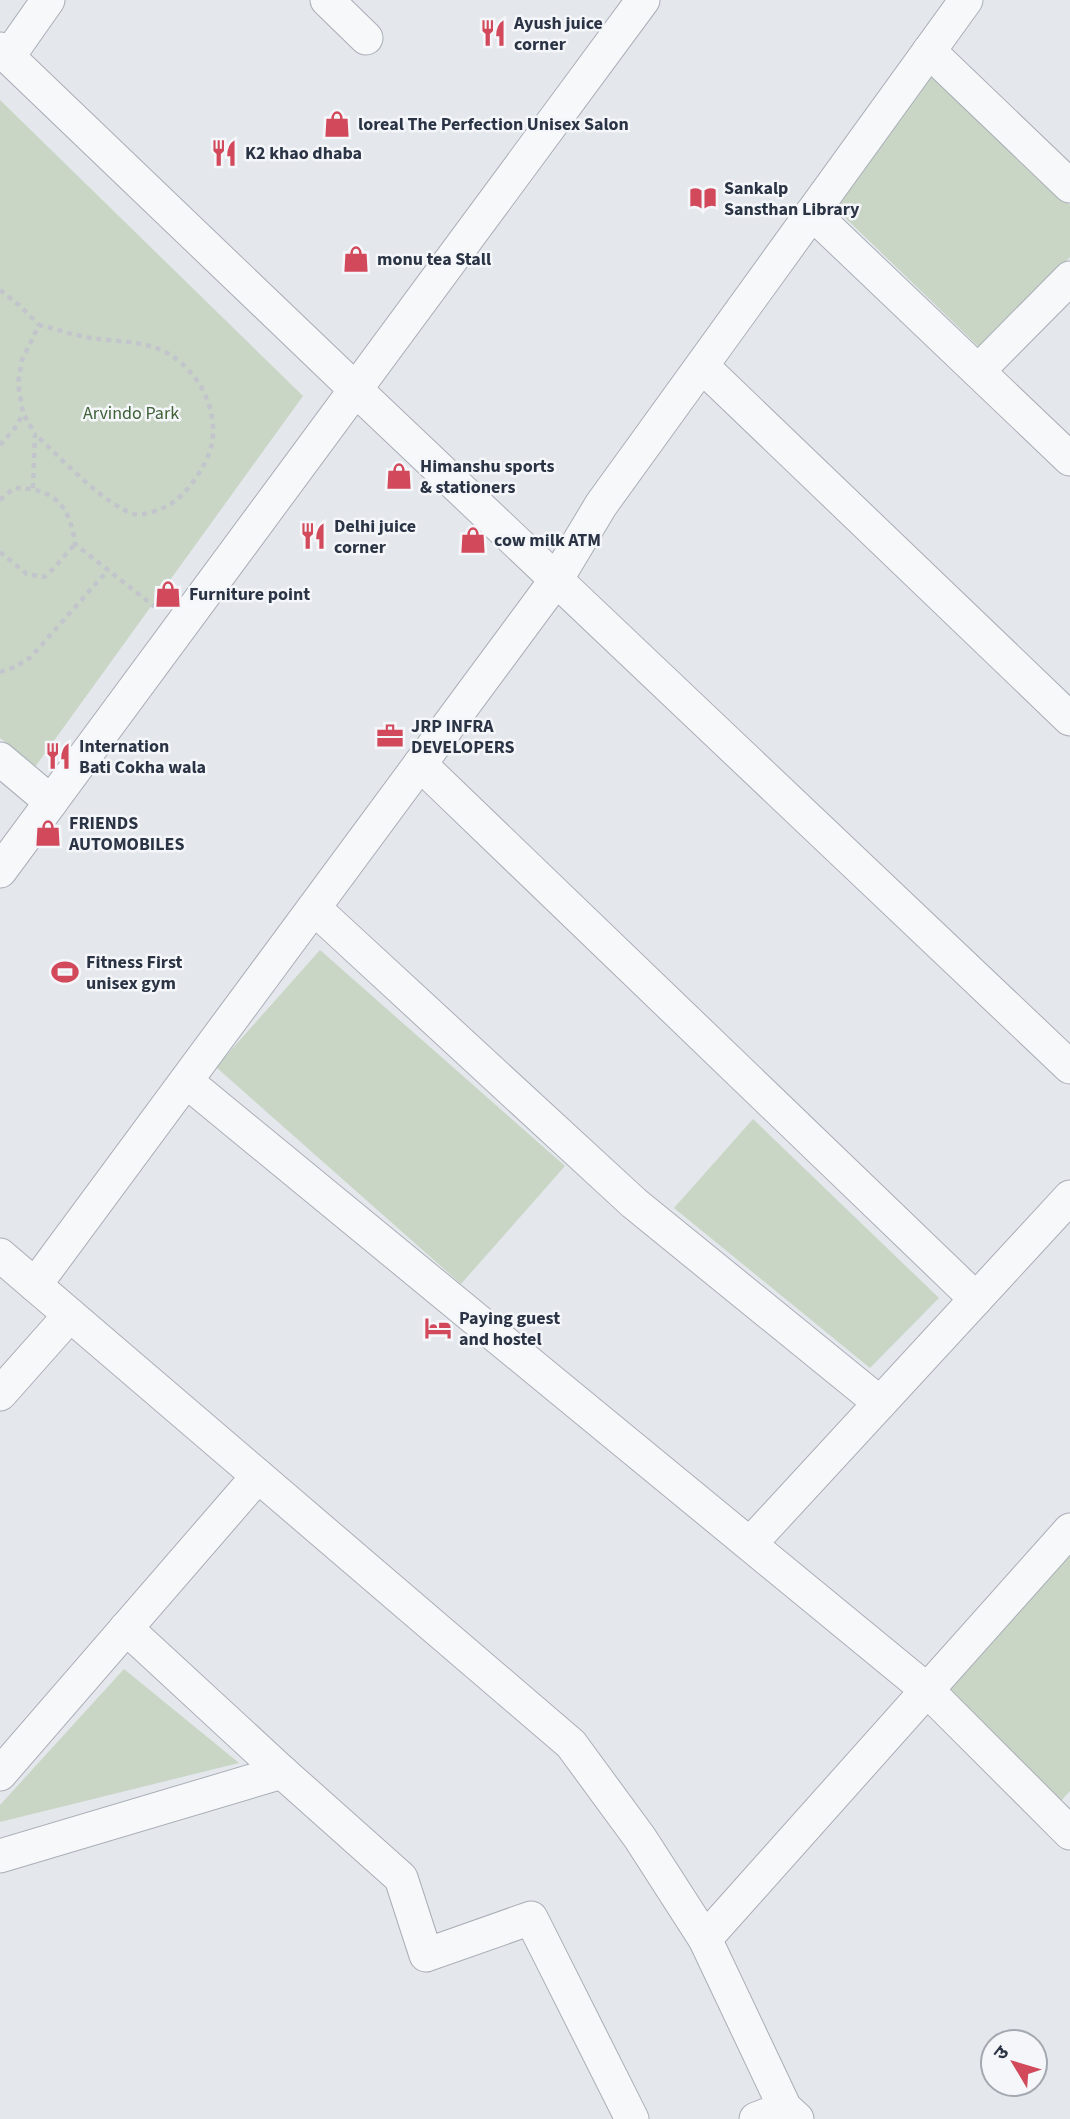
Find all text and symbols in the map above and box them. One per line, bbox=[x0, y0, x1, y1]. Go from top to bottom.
place label: Ayush juice corner bbox=[513, 11, 603, 57]
restaurant icon: Ayush juice corner bbox=[478, 18, 508, 48]
shop icon: loreal The Perfection Unisex Salon bbox=[322, 109, 352, 139]
place label: loreal The Perfection Unisex Salon bbox=[358, 112, 629, 137]
restaurant icon: K2 khao dhaba bbox=[209, 138, 239, 168]
place label: K2 khao dhaba bbox=[245, 141, 362, 166]
place label: Sankalp Sansthan Library bbox=[724, 176, 860, 222]
library icon: Sankalp Sansthan Library bbox=[688, 183, 718, 213]
shop icon: monu tea Stall bbox=[341, 244, 371, 274]
place label: monu tea Stall bbox=[377, 247, 491, 272]
park label: Arvindo Park bbox=[83, 401, 179, 426]
place label: Himanshu sports & stationers bbox=[420, 454, 555, 500]
shop icon: Himanshu sports & stationers bbox=[384, 461, 414, 491]
place label: Delhi juice corner bbox=[334, 514, 416, 560]
restaurant icon: Delhi juice corner bbox=[298, 521, 328, 551]
shop icon: cow milk ATM bbox=[458, 525, 488, 555]
place label: cow milk ATM bbox=[494, 528, 601, 553]
shop icon: Furniture point bbox=[153, 579, 183, 609]
place label: Furniture point bbox=[189, 582, 310, 607]
place label: JRP INFRA DEVELOPERS bbox=[411, 714, 515, 760]
office icon: JRP INFRA DEVELOPERS bbox=[375, 721, 405, 751]
place label: Internation Bati Cokha wala bbox=[79, 734, 206, 780]
restaurant icon: Internation Bati Cokha wala bbox=[43, 741, 73, 771]
place label: FRIENDS AUTOMOBILES bbox=[68, 811, 184, 857]
shop icon: FRIENDS AUTOMOBILES bbox=[33, 818, 63, 848]
place label: Fitness First unisex gym bbox=[86, 950, 182, 996]
sports icon: Fitness First unisex gym bbox=[50, 957, 80, 987]
place label: Paying guest and hostel bbox=[459, 1306, 560, 1352]
hotel icon: Paying guest and hostel bbox=[423, 1313, 453, 1343]
north arrow bbox=[979, 2028, 1049, 2098]
text: उ bbox=[988, 2040, 1016, 2066]

